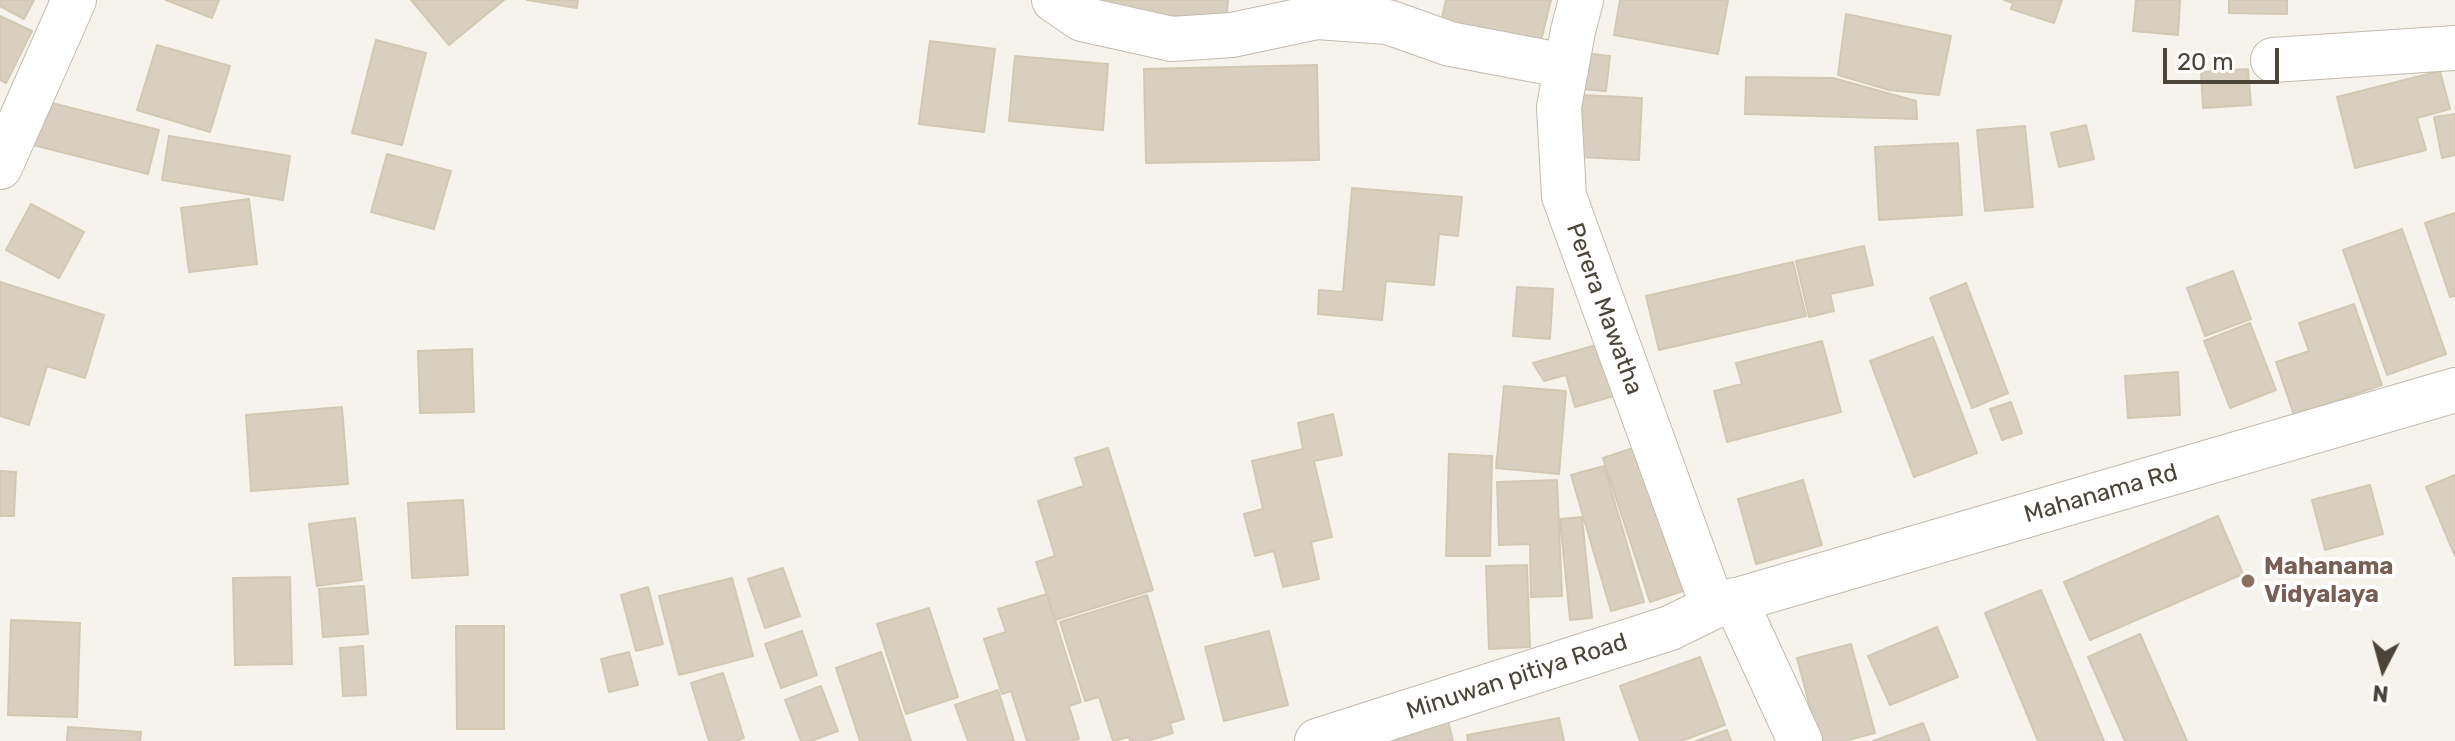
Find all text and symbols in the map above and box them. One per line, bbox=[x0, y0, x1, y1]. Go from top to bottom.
scale bar bbox=[2167, 32, 2283, 82]
text: 20 m bbox=[2177, 48, 2234, 76]
street label: Perera Mawatha bbox=[1560, 219, 1648, 399]
street label: Mahanama Rd bbox=[2021, 458, 2181, 530]
place label: Mahanama Vidyalaya bbox=[2264, 553, 2394, 609]
marker: Mahanama Vidyalaya bbox=[2239, 572, 2257, 590]
street label: Minuwan pitiya Road bbox=[1403, 628, 1631, 726]
north arrow bbox=[2343, 629, 2423, 709]
text: N bbox=[2371, 679, 2390, 708]

